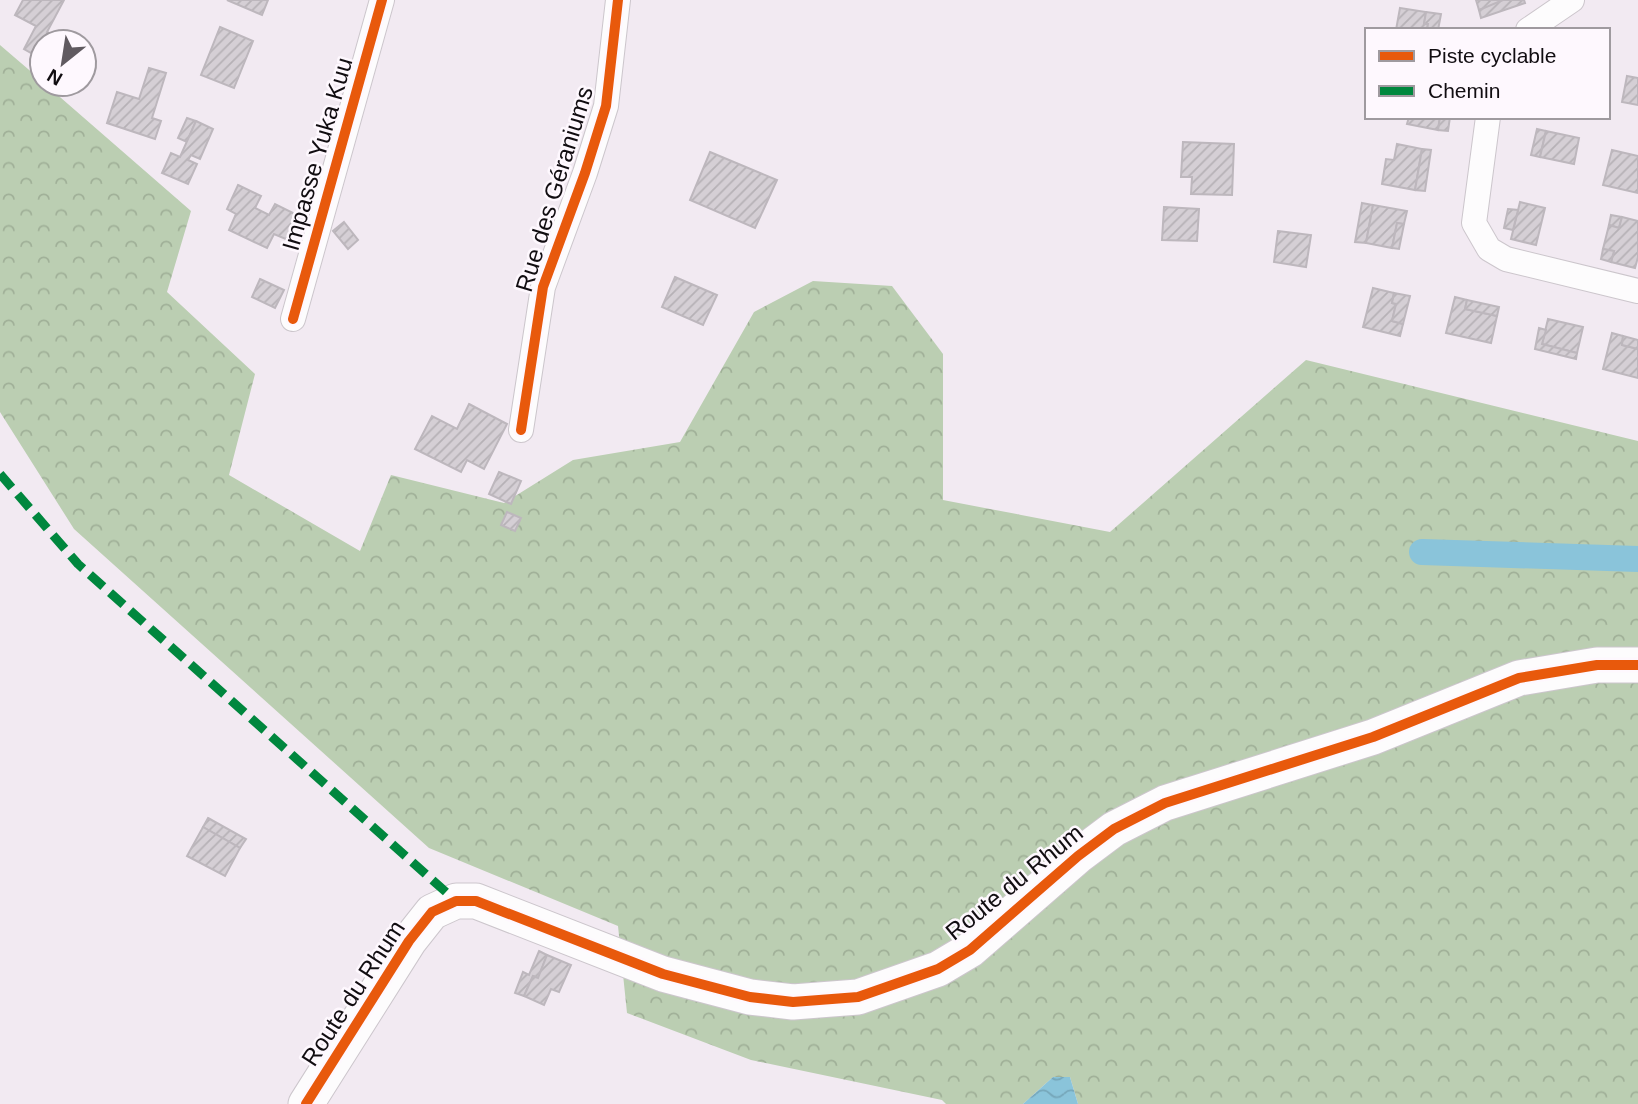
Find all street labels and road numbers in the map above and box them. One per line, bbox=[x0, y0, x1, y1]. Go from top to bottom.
street label: Impasse Yuka Kuu bbox=[277, 54, 357, 254]
street label: Rue des Géraniums bbox=[510, 83, 598, 295]
street label: Route du Rhum bbox=[940, 819, 1088, 945]
street label: Route du Rhum bbox=[296, 915, 410, 1071]

